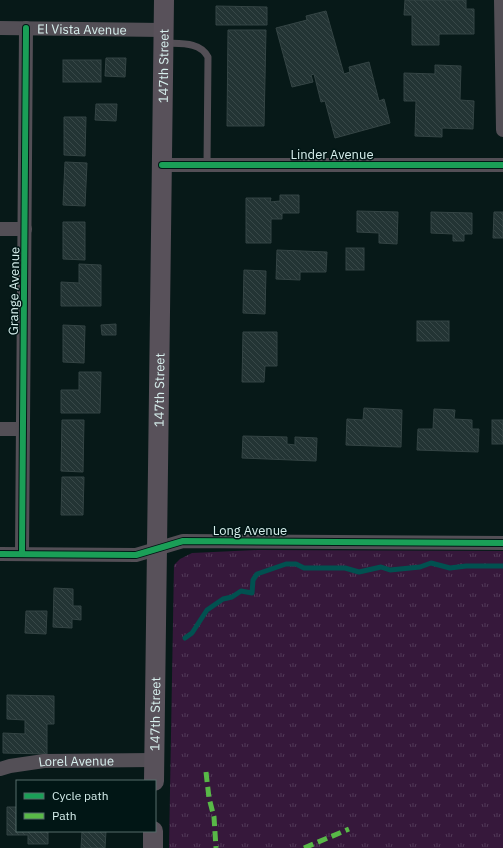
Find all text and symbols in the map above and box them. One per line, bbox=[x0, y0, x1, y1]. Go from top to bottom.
street label: El Vista Avenue bbox=[37, 20, 127, 38]
street label: 147th Street bbox=[154, 29, 172, 103]
street label: Linder Avenue bbox=[290, 146, 374, 163]
street label: Grange Avenue bbox=[5, 247, 23, 335]
street label: 147th Street bbox=[150, 353, 168, 427]
street label: Long Avenue bbox=[213, 522, 287, 539]
street label: 147th Street bbox=[146, 677, 164, 751]
street label: Lorel Avenue bbox=[37, 752, 114, 770]
legend bbox=[16, 780, 156, 832]
text: Cycle path bbox=[52, 788, 109, 803]
text: Path bbox=[52, 808, 77, 823]

